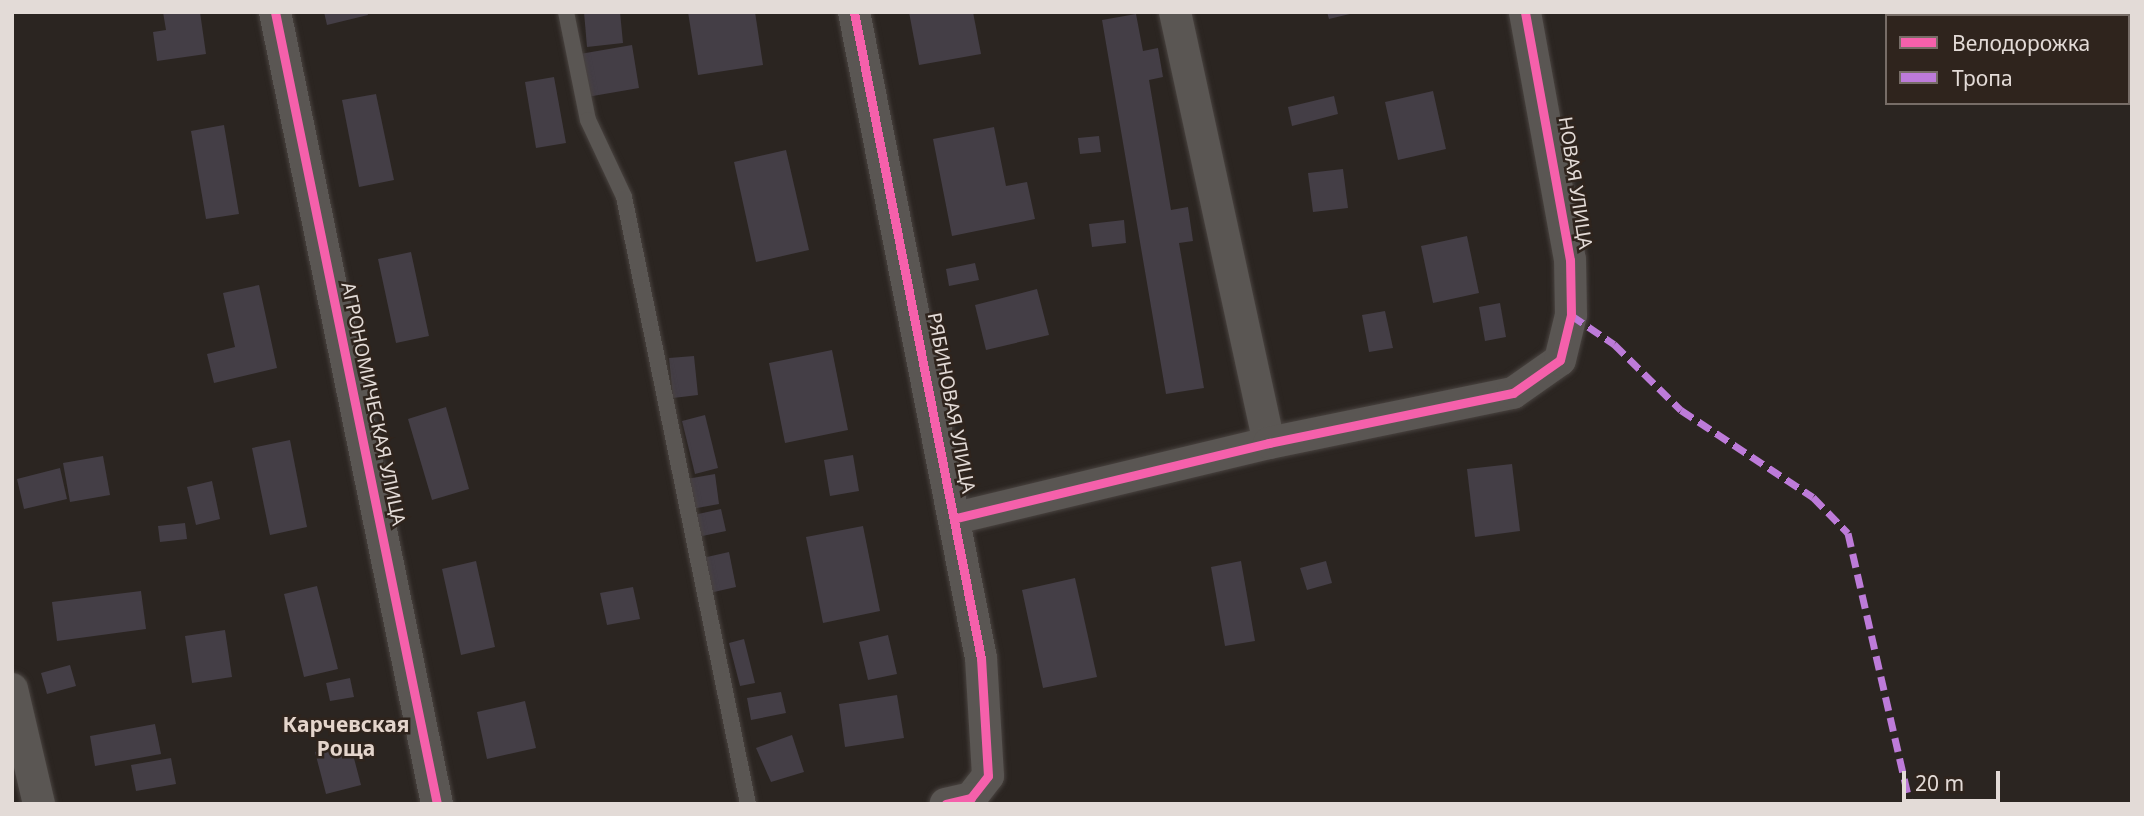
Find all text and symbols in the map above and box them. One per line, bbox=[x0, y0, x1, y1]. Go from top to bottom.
legend bbox=[1885, 14, 2130, 105]
text: Велодорожка bbox=[1952, 29, 2090, 57]
text: Тропа bbox=[1952, 64, 2013, 92]
street label: НОВАЯ УЛИЦА bbox=[1553, 115, 1597, 251]
street label: АГРОНОМИЧЕСКАЯ УЛИЦА bbox=[336, 280, 410, 528]
street label: РЯБИНОВАЯ УЛИЦА bbox=[922, 311, 980, 495]
district label: Карчевская Роща bbox=[283, 711, 409, 761]
scale bar bbox=[1906, 756, 2004, 800]
text: 20 m bbox=[1915, 769, 1964, 797]

